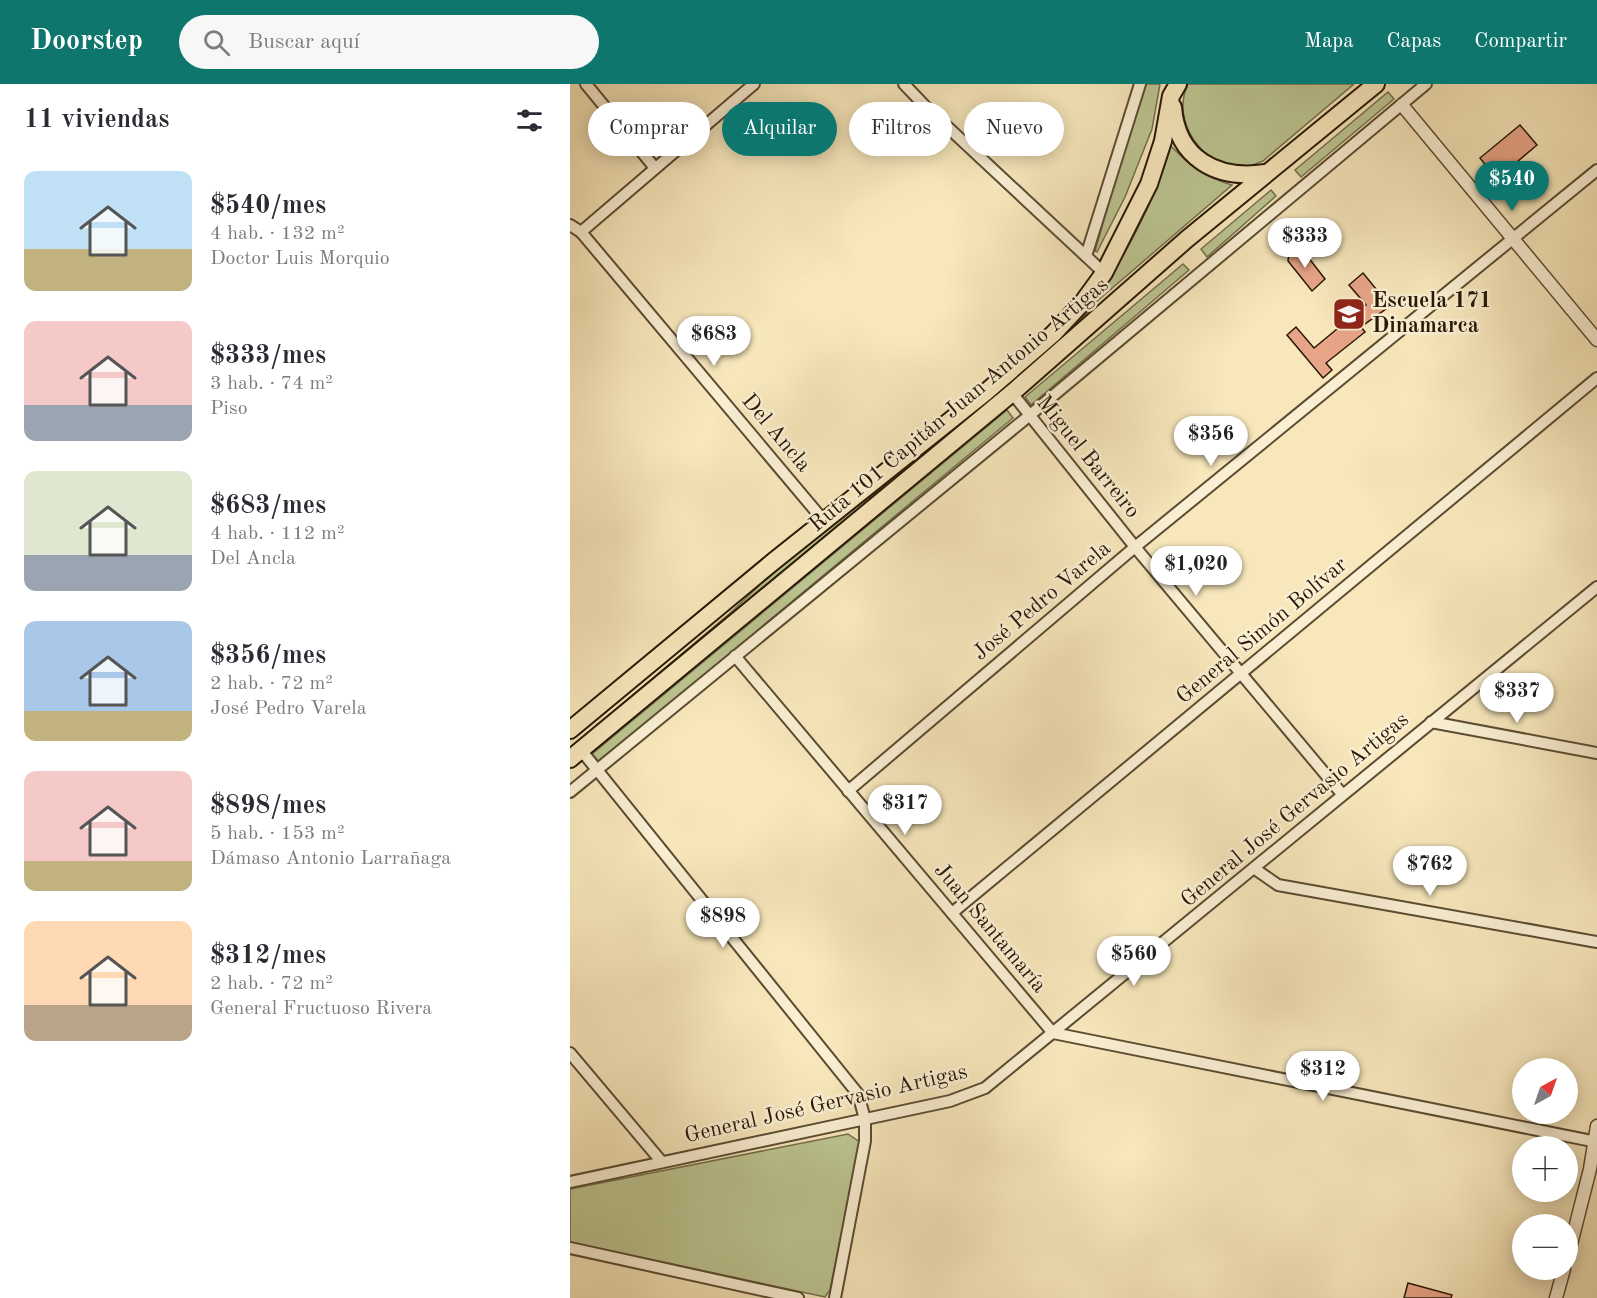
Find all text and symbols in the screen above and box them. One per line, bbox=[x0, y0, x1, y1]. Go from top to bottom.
search box bbox=[179, 15, 599, 69]
icon: search bbox=[200, 26, 233, 59]
text: Doorstep bbox=[30, 28, 143, 56]
text: Buscar aquí bbox=[248, 31, 360, 53]
text: Mapa bbox=[1304, 31, 1354, 52]
text: Capas bbox=[1387, 31, 1441, 52]
text: Compartir bbox=[1474, 31, 1567, 52]
chip: Comprar bbox=[588, 102, 710, 156]
chip: Alquilar bbox=[722, 102, 837, 156]
chip: Filtros bbox=[849, 102, 952, 156]
chip: Nuevo bbox=[964, 102, 1064, 156]
icon: filters bbox=[513, 104, 546, 137]
text: 11 viviendas bbox=[24, 107, 170, 133]
pin: $540 bbox=[1476, 161, 1548, 212]
text: $540 bbox=[1489, 170, 1535, 190]
text: $540/mes bbox=[210, 193, 326, 219]
icon: home bbox=[72, 195, 144, 267]
pin: $333 bbox=[1269, 218, 1341, 269]
text: 4 hab. · 132 m² bbox=[210, 224, 344, 244]
text: $333 bbox=[1282, 227, 1328, 247]
text: Doctor Luis Morquio bbox=[210, 249, 390, 269]
street label: Ruta 101 Capitán Juan Antonio Artigas bbox=[805, 274, 1113, 536]
place label: Escuela 171 Dinamarca bbox=[1372, 290, 1492, 337]
school or university icon: Escuela 171 Dinamarca bbox=[1331, 296, 1367, 332]
pin: $683 bbox=[678, 316, 750, 367]
text: $683 bbox=[691, 325, 737, 345]
text: $333/mes bbox=[210, 343, 326, 369]
icon: home bbox=[72, 345, 144, 417]
text: 3 hab. · 74 m² bbox=[210, 374, 333, 394]
street label: Del Ancla bbox=[737, 390, 815, 476]
street label: Miguel Barreiro bbox=[1032, 392, 1144, 522]
text: Piso bbox=[210, 399, 248, 419]
pin: $356 bbox=[1175, 416, 1247, 467]
text: $356 bbox=[1188, 425, 1234, 445]
text: $683/mes bbox=[210, 493, 326, 519]
icon: home bbox=[72, 495, 144, 567]
text: 4 hab. · 112 m² bbox=[210, 524, 344, 544]
street label: José Pedro Varela bbox=[969, 537, 1115, 665]
pin: $1,020 bbox=[1147, 546, 1245, 597]
text: Del Ancla bbox=[210, 549, 296, 569]
street label: General Simón Bolívar bbox=[1173, 554, 1351, 708]
text: $1,020 bbox=[1164, 555, 1228, 575]
text: $356/mes bbox=[210, 643, 326, 669]
icon: home bbox=[72, 645, 144, 717]
pin: $337 bbox=[1481, 673, 1553, 724]
text: 2 hab. · 72 m² bbox=[210, 674, 333, 694]
text: $337 bbox=[1494, 682, 1540, 702]
text: José Pedro Varela bbox=[210, 699, 367, 719]
street label: General José Gervasio Artigas bbox=[1177, 708, 1413, 912]
pin: $317 bbox=[869, 785, 941, 836]
text: $898/mes bbox=[210, 793, 326, 819]
text: $317 bbox=[882, 794, 928, 814]
icon: home bbox=[72, 795, 144, 867]
text: 5 hab. · 153 m² bbox=[210, 824, 344, 844]
pin: $762 bbox=[1394, 846, 1466, 897]
text: Dámaso Antonio Larrañaga bbox=[210, 849, 451, 869]
text: $762 bbox=[1407, 855, 1453, 875]
street label: Juan Santamaría bbox=[930, 859, 1050, 997]
pin: $898 bbox=[687, 898, 759, 949]
text: $898 bbox=[700, 907, 746, 927]
pin: $560 bbox=[1098, 936, 1170, 987]
text: $312/mes bbox=[210, 943, 326, 969]
icon: home bbox=[72, 945, 144, 1017]
text: $560 bbox=[1111, 945, 1157, 965]
text: 2 hab. · 72 m² bbox=[210, 974, 333, 994]
text: General Fructuoso Rivera bbox=[210, 999, 432, 1019]
pin: $312 bbox=[1287, 1051, 1359, 1102]
north arrow bbox=[1512, 1058, 1578, 1124]
map controls bbox=[1512, 1058, 1578, 1280]
text: $312 bbox=[1300, 1060, 1346, 1080]
street label: General José Gervasio Artigas bbox=[682, 1061, 970, 1147]
button: + bbox=[1512, 1136, 1578, 1202]
button: − bbox=[1512, 1214, 1578, 1280]

